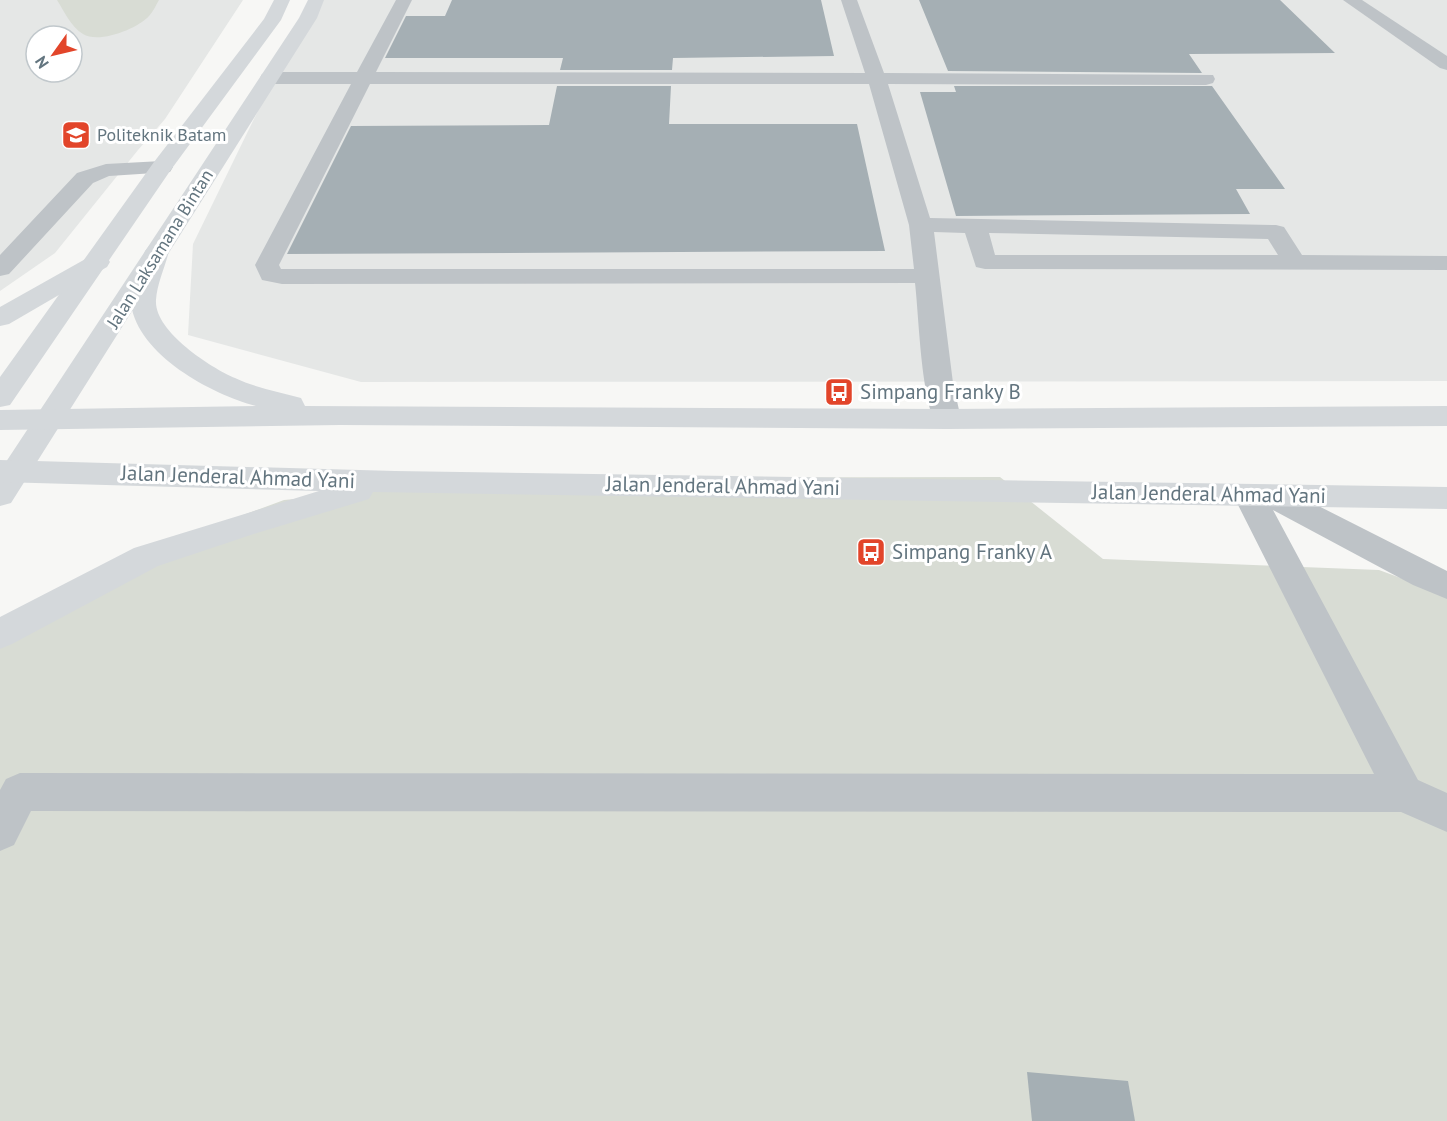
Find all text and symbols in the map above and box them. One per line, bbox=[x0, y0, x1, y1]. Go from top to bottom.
north arrow bbox=[24, 24, 84, 84]
text: N bbox=[30, 52, 53, 72]
school or university icon: Politeknik Batam bbox=[60, 119, 92, 151]
place label: Politeknik Batam bbox=[97, 123, 226, 146]
street label: Jalan Laksamana Bintan bbox=[101, 165, 218, 333]
bus stop icon: Simpang Franky B bbox=[823, 376, 855, 408]
place label: Simpang Franky B bbox=[860, 378, 1021, 405]
street label: Jalan Jenderal Ahmad Yani bbox=[119, 459, 356, 494]
street label: Jalan Jenderal Ahmad Yani bbox=[605, 470, 840, 501]
street label: Jalan Jenderal Ahmad Yani bbox=[1091, 478, 1326, 509]
bus stop icon: Simpang Franky A bbox=[855, 536, 887, 568]
place label: Simpang Franky A bbox=[892, 538, 1053, 565]

